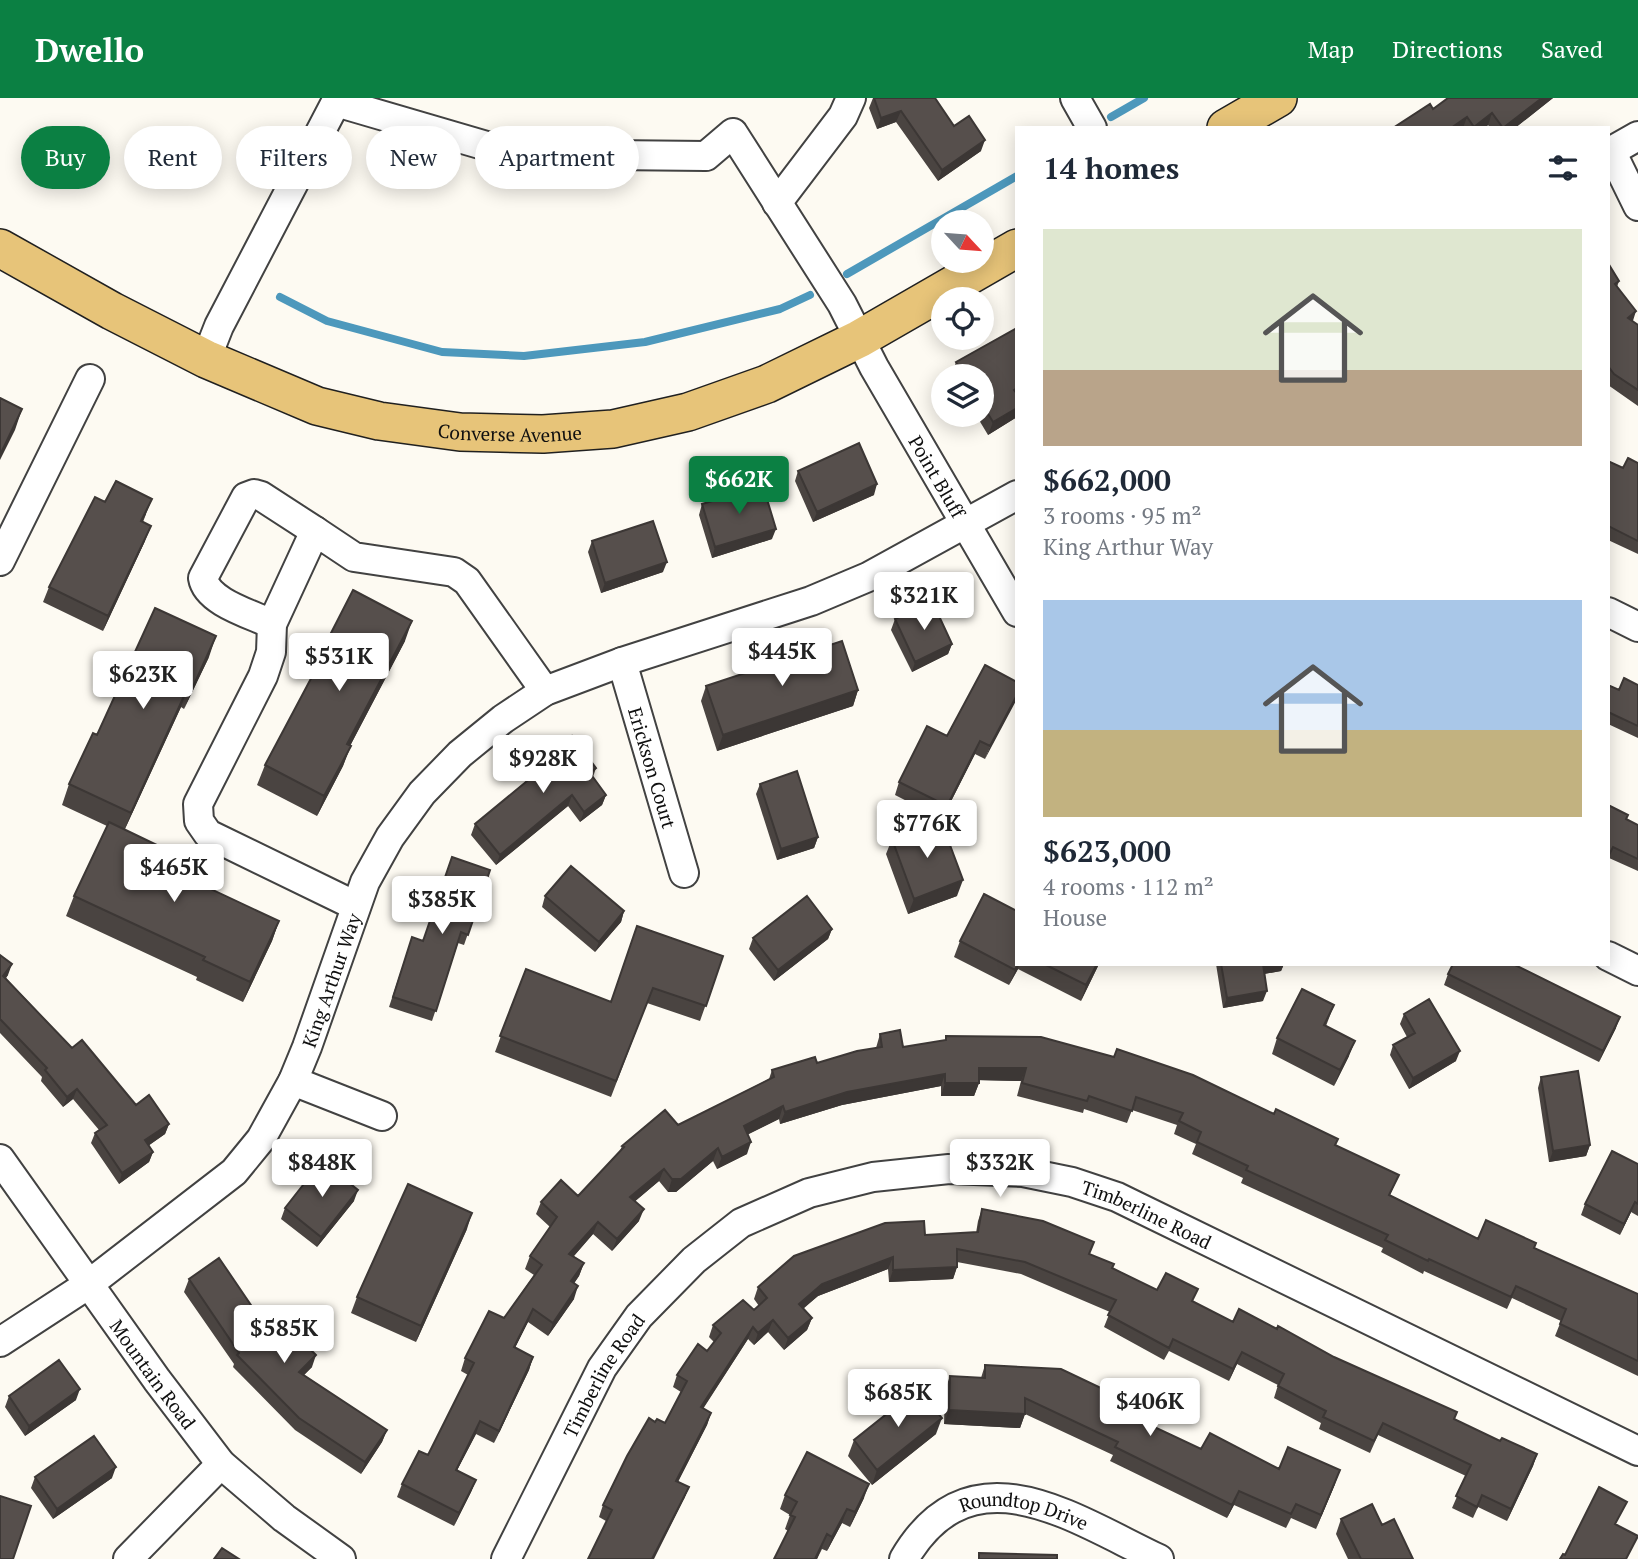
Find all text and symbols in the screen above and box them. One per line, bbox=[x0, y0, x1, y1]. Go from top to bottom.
text: Dwello bbox=[35, 28, 144, 71]
text: Map bbox=[1308, 33, 1354, 65]
text: Directions bbox=[1392, 33, 1503, 65]
text: Saved bbox=[1541, 33, 1603, 65]
chip: Buy bbox=[21, 126, 110, 189]
chip: Rent bbox=[124, 126, 222, 189]
chip: Filters bbox=[236, 126, 352, 189]
chip: New bbox=[366, 126, 461, 189]
chip: Apartment bbox=[475, 126, 639, 189]
text: 14 homes bbox=[1043, 148, 1179, 188]
icon: filters bbox=[1544, 149, 1582, 187]
north arrow bbox=[931, 210, 994, 273]
map controls bbox=[931, 210, 994, 427]
icon: home bbox=[1250, 275, 1376, 401]
button: locate bbox=[931, 287, 994, 350]
button: layers bbox=[931, 364, 994, 427]
street label: Converse Avenue bbox=[436, 417, 583, 447]
street label: Point Bluff bbox=[904, 430, 972, 523]
pin: $662K bbox=[690, 456, 788, 516]
text: $662,000 bbox=[1043, 460, 1171, 500]
text: $662K bbox=[705, 463, 773, 494]
text: 3 rooms · 95 m² bbox=[1043, 500, 1202, 531]
text: King Arthur Way bbox=[1043, 531, 1213, 562]
pin: $321K bbox=[875, 573, 973, 632]
text: $321K bbox=[890, 579, 958, 610]
pin: $445K bbox=[733, 628, 831, 688]
pin: $531K bbox=[290, 634, 388, 693]
text: $445K bbox=[748, 635, 816, 666]
text: $531K bbox=[305, 640, 373, 671]
icon: home bbox=[1250, 646, 1376, 772]
pin: $623K bbox=[94, 652, 192, 711]
text: $623K bbox=[109, 658, 177, 689]
street label: Erickson Court bbox=[623, 704, 683, 831]
pin: $928K bbox=[494, 736, 592, 795]
text: $928K bbox=[509, 742, 577, 773]
pin: $776K bbox=[878, 800, 976, 860]
text: $776K bbox=[893, 807, 961, 838]
text: $623,000 bbox=[1043, 831, 1171, 871]
pin: $465K bbox=[125, 844, 223, 904]
text: $465K bbox=[140, 851, 208, 882]
text: 4 rooms · 112 m² bbox=[1043, 871, 1214, 902]
pin: $385K bbox=[393, 876, 491, 936]
text: $385K bbox=[408, 883, 476, 914]
text: House bbox=[1043, 902, 1107, 933]
street label: King Arthur Way bbox=[295, 909, 366, 1051]
pin: $848K bbox=[273, 1140, 371, 1199]
pin: $332K bbox=[951, 1140, 1049, 1199]
text: $848K bbox=[288, 1146, 356, 1177]
text: $332K bbox=[966, 1146, 1034, 1177]
street label: Timberline Road bbox=[1079, 1174, 1216, 1254]
pin: $585K bbox=[235, 1306, 333, 1365]
street label: Timberline Road bbox=[557, 1308, 650, 1442]
text: $585K bbox=[250, 1312, 318, 1343]
street label: Mountain Road bbox=[105, 1314, 202, 1434]
pin: $685K bbox=[849, 1370, 947, 1429]
text: $685K bbox=[864, 1376, 932, 1407]
pin: $406K bbox=[1101, 1378, 1199, 1438]
text: $406K bbox=[1116, 1385, 1184, 1416]
street label: Roundtop Drive bbox=[955, 1485, 1093, 1535]

